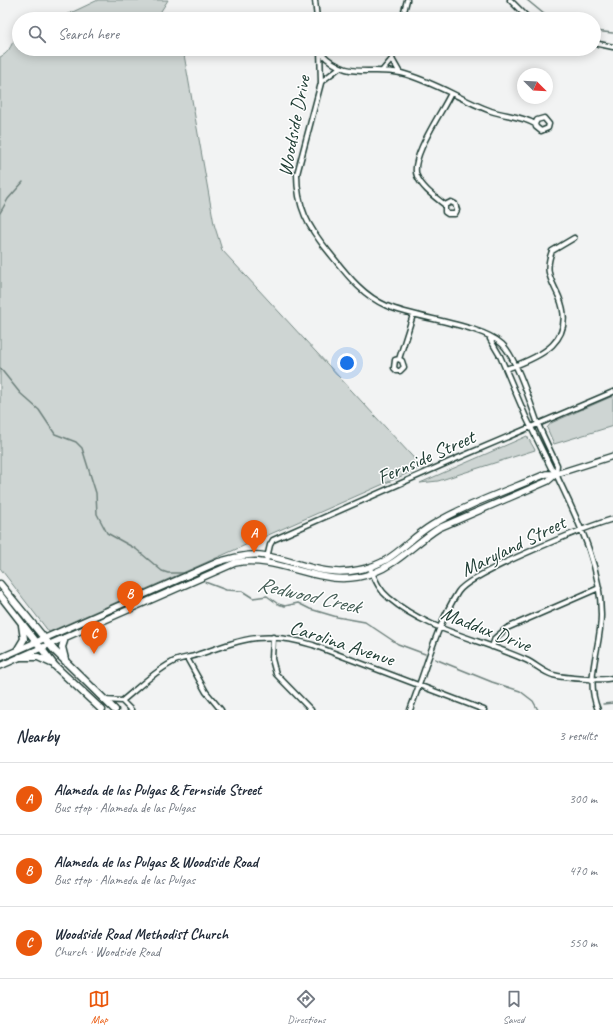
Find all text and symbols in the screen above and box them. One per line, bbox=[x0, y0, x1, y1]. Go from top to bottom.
search box bbox=[12, 12, 601, 56]
icon: search bbox=[26, 23, 48, 45]
text: Search here bbox=[58, 25, 119, 44]
north arrow bbox=[517, 68, 553, 104]
street label: Woodside Drive bbox=[272, 72, 316, 178]
your location bbox=[337, 353, 357, 373]
street label: Fernside Street bbox=[373, 423, 481, 490]
street label: Maryland Street bbox=[457, 509, 572, 582]
pin: A bbox=[241, 520, 267, 553]
water label: Redwood Creek bbox=[255, 571, 366, 620]
pin: B bbox=[117, 581, 143, 614]
street label: Maddux Drive bbox=[438, 601, 536, 658]
street label: Carolina Avenue bbox=[287, 614, 399, 672]
pin: C bbox=[81, 621, 107, 654]
text: Nearby bbox=[16, 726, 59, 747]
text: 3 results bbox=[559, 728, 597, 744]
text: Alameda de las Pulgas & Fernside Street bbox=[54, 781, 261, 800]
text: A bbox=[26, 791, 32, 807]
text: 300 m bbox=[569, 791, 597, 807]
text: Bus stop · Alameda de las Pulgas bbox=[54, 800, 195, 816]
text: Alameda de las Pulgas & Woodside Road bbox=[54, 853, 258, 872]
text: B bbox=[26, 863, 32, 879]
text: 470 m bbox=[569, 863, 597, 879]
text: Bus stop · Alameda de las Pulgas bbox=[54, 872, 195, 888]
text: Woodside Road Methodist Church bbox=[54, 925, 228, 944]
text: C bbox=[26, 935, 32, 951]
text: 550 m bbox=[569, 935, 597, 951]
text: Church · Woodside Road bbox=[54, 944, 160, 960]
tab: Map bbox=[88, 988, 110, 1026]
tab: Directions bbox=[287, 988, 326, 1026]
tab: Saved bbox=[503, 988, 525, 1026]

